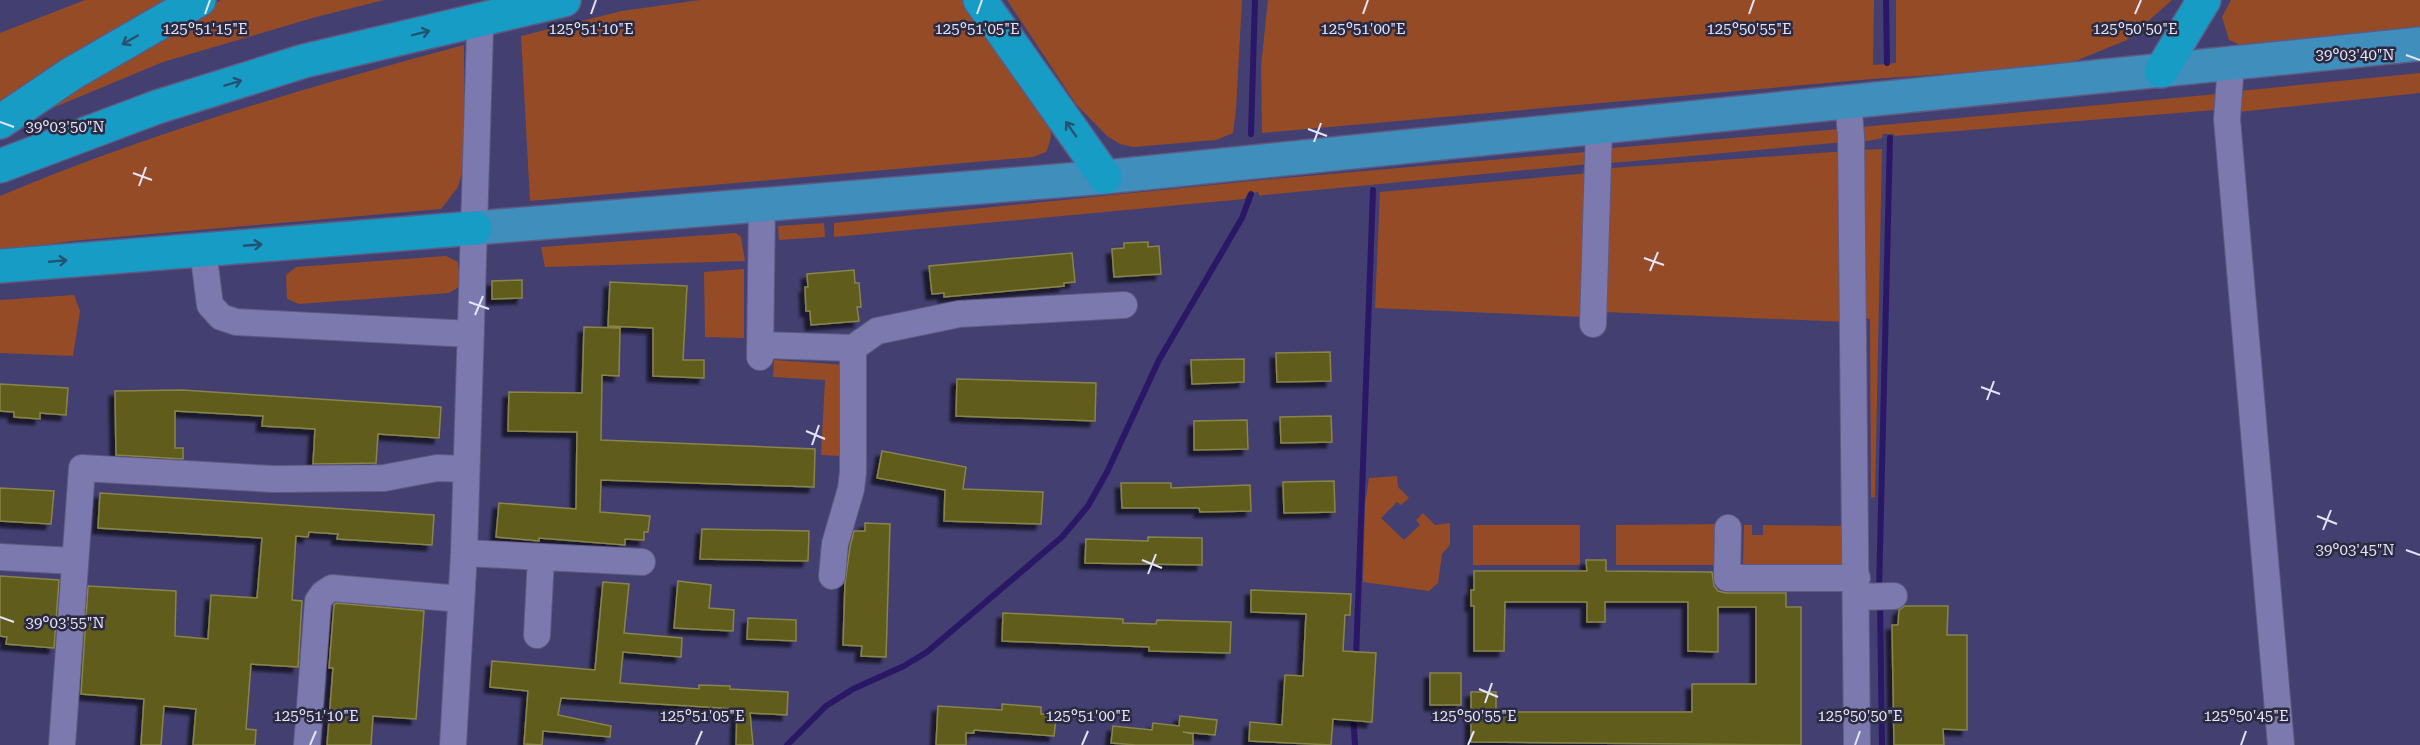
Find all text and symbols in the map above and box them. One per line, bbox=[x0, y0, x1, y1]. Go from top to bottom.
text: 125°51'15"E bbox=[162, 20, 248, 38]
text: 125°51'10"E bbox=[548, 20, 634, 38]
text: 125°51'05"E bbox=[934, 20, 1020, 38]
text: 125°51'00"E bbox=[1320, 20, 1406, 38]
text: 125°50'55"E bbox=[1706, 20, 1792, 38]
text: 125°50'50"E bbox=[2092, 20, 2178, 38]
one-way arrow bbox=[412, 26, 431, 38]
one-way arrow bbox=[122, 34, 139, 46]
text: 39°03'40"N bbox=[2315, 46, 2395, 64]
one-way arrow bbox=[223, 77, 242, 88]
text: 39°03'50"N bbox=[25, 118, 105, 136]
one-way arrow bbox=[1065, 121, 1077, 138]
one-way arrow bbox=[242, 240, 262, 251]
one-way arrow bbox=[48, 255, 68, 266]
text: 39°03'45"N bbox=[2315, 541, 2395, 559]
text: 39°03'55"N bbox=[25, 614, 105, 632]
text: 125°51'10"E bbox=[273, 707, 359, 725]
text: 125°51'05"E bbox=[659, 707, 745, 725]
text: 125°51'00"E bbox=[1045, 707, 1131, 725]
text: 125°50'55"E bbox=[1431, 707, 1517, 725]
text: 125°50'50"E bbox=[1817, 707, 1903, 725]
text: 125°50'45"E bbox=[2203, 707, 2289, 725]

